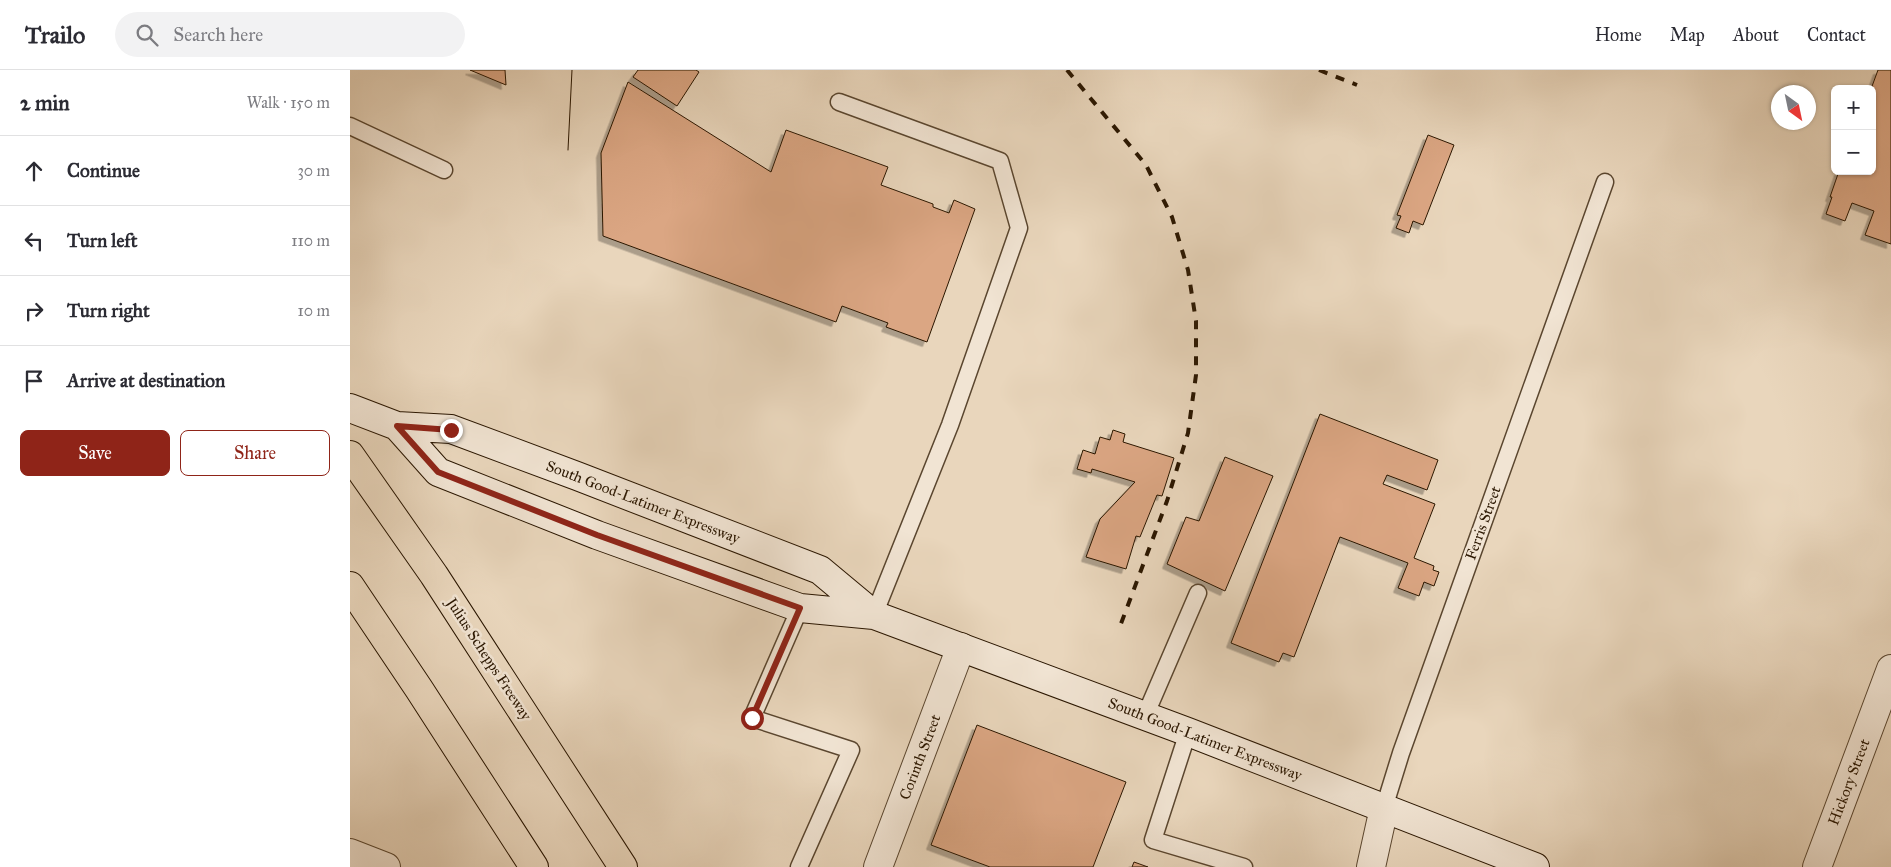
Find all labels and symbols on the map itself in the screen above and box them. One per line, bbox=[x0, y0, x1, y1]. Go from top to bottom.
north arrow bbox=[1771, 85, 1816, 130]
route end bbox=[440, 419, 463, 442]
street label: South Good-Latimer Expressway bbox=[544, 457, 743, 548]
street label: Ferris Street bbox=[1461, 483, 1505, 562]
street label: Julius Schepps Freeway bbox=[441, 593, 536, 725]
street label: South Good-Latimer Expressway bbox=[1106, 694, 1305, 785]
route start bbox=[741, 707, 764, 730]
street label: Corinth Street bbox=[896, 711, 945, 802]
street label: Hickory Street bbox=[1824, 736, 1874, 828]

